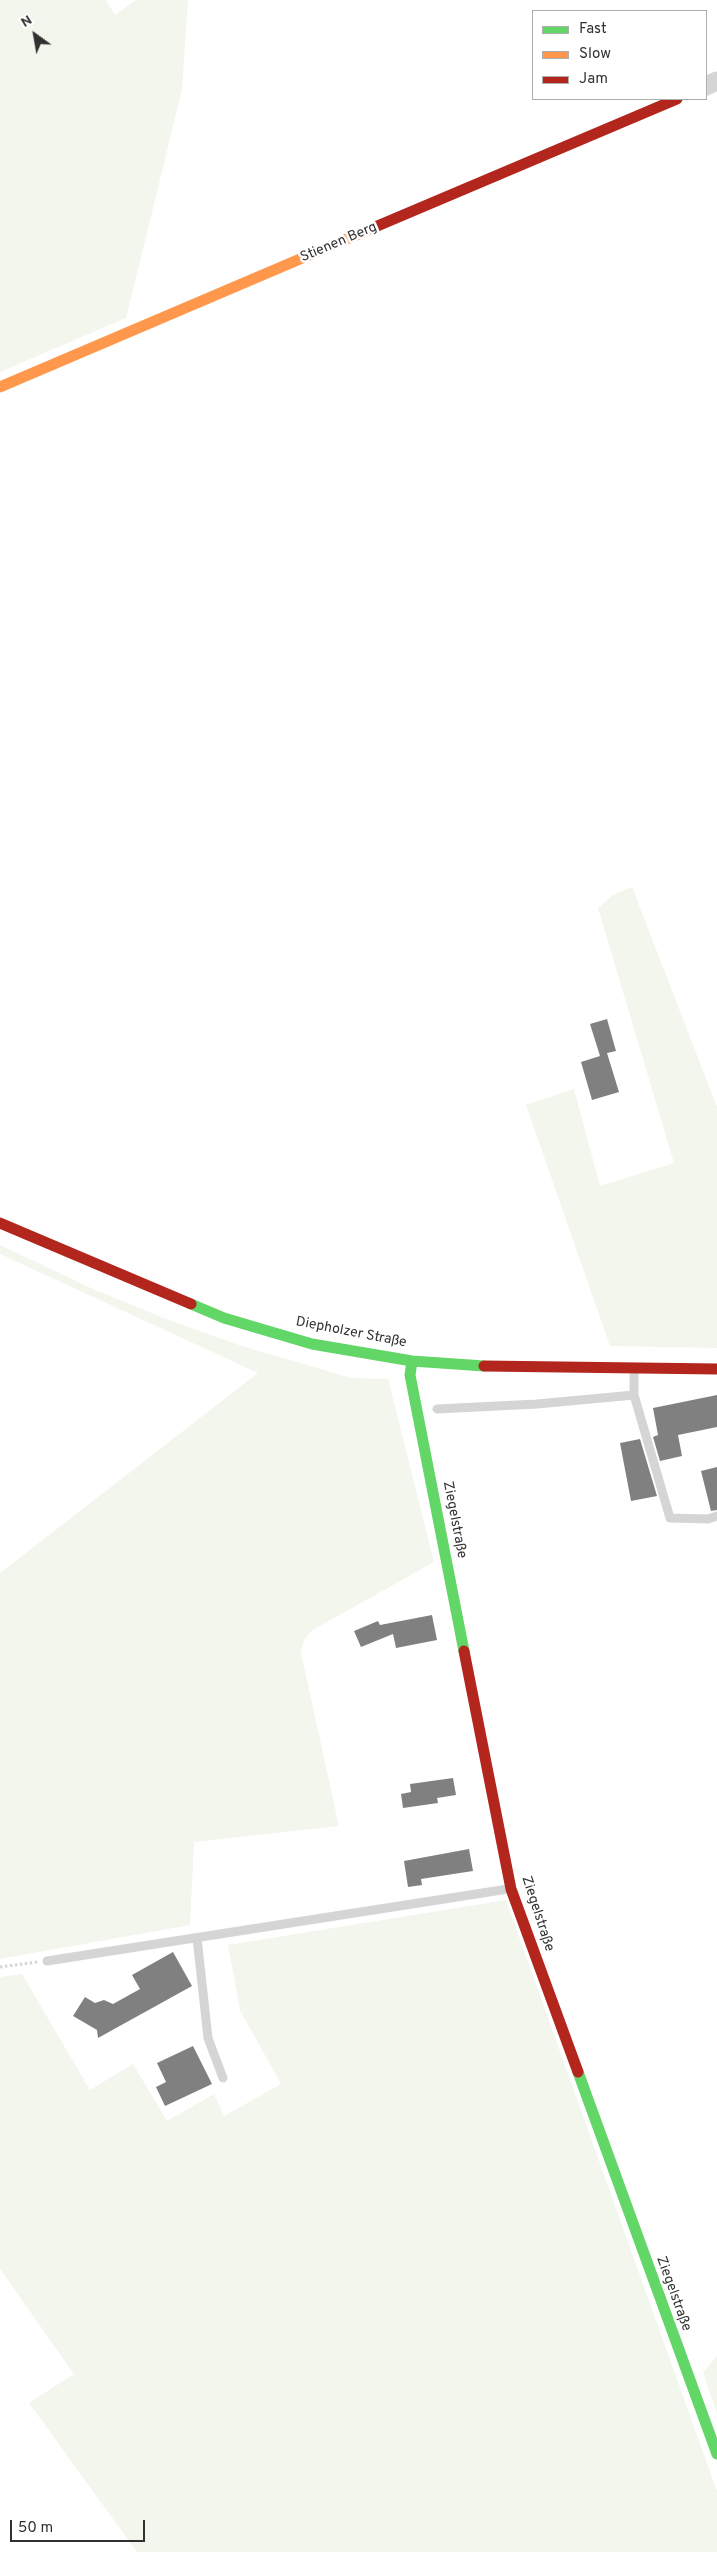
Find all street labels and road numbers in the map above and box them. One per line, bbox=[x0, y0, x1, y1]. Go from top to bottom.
street label: Stienen Berg bbox=[298, 219, 380, 267]
street label: Diepholzer Straße bbox=[294, 1314, 408, 1352]
street label: Ziegelstraße bbox=[438, 1480, 470, 1560]
street label: Ziegelstraße bbox=[517, 1874, 557, 1954]
street label: Ziegelstraße bbox=[652, 2254, 694, 2334]

